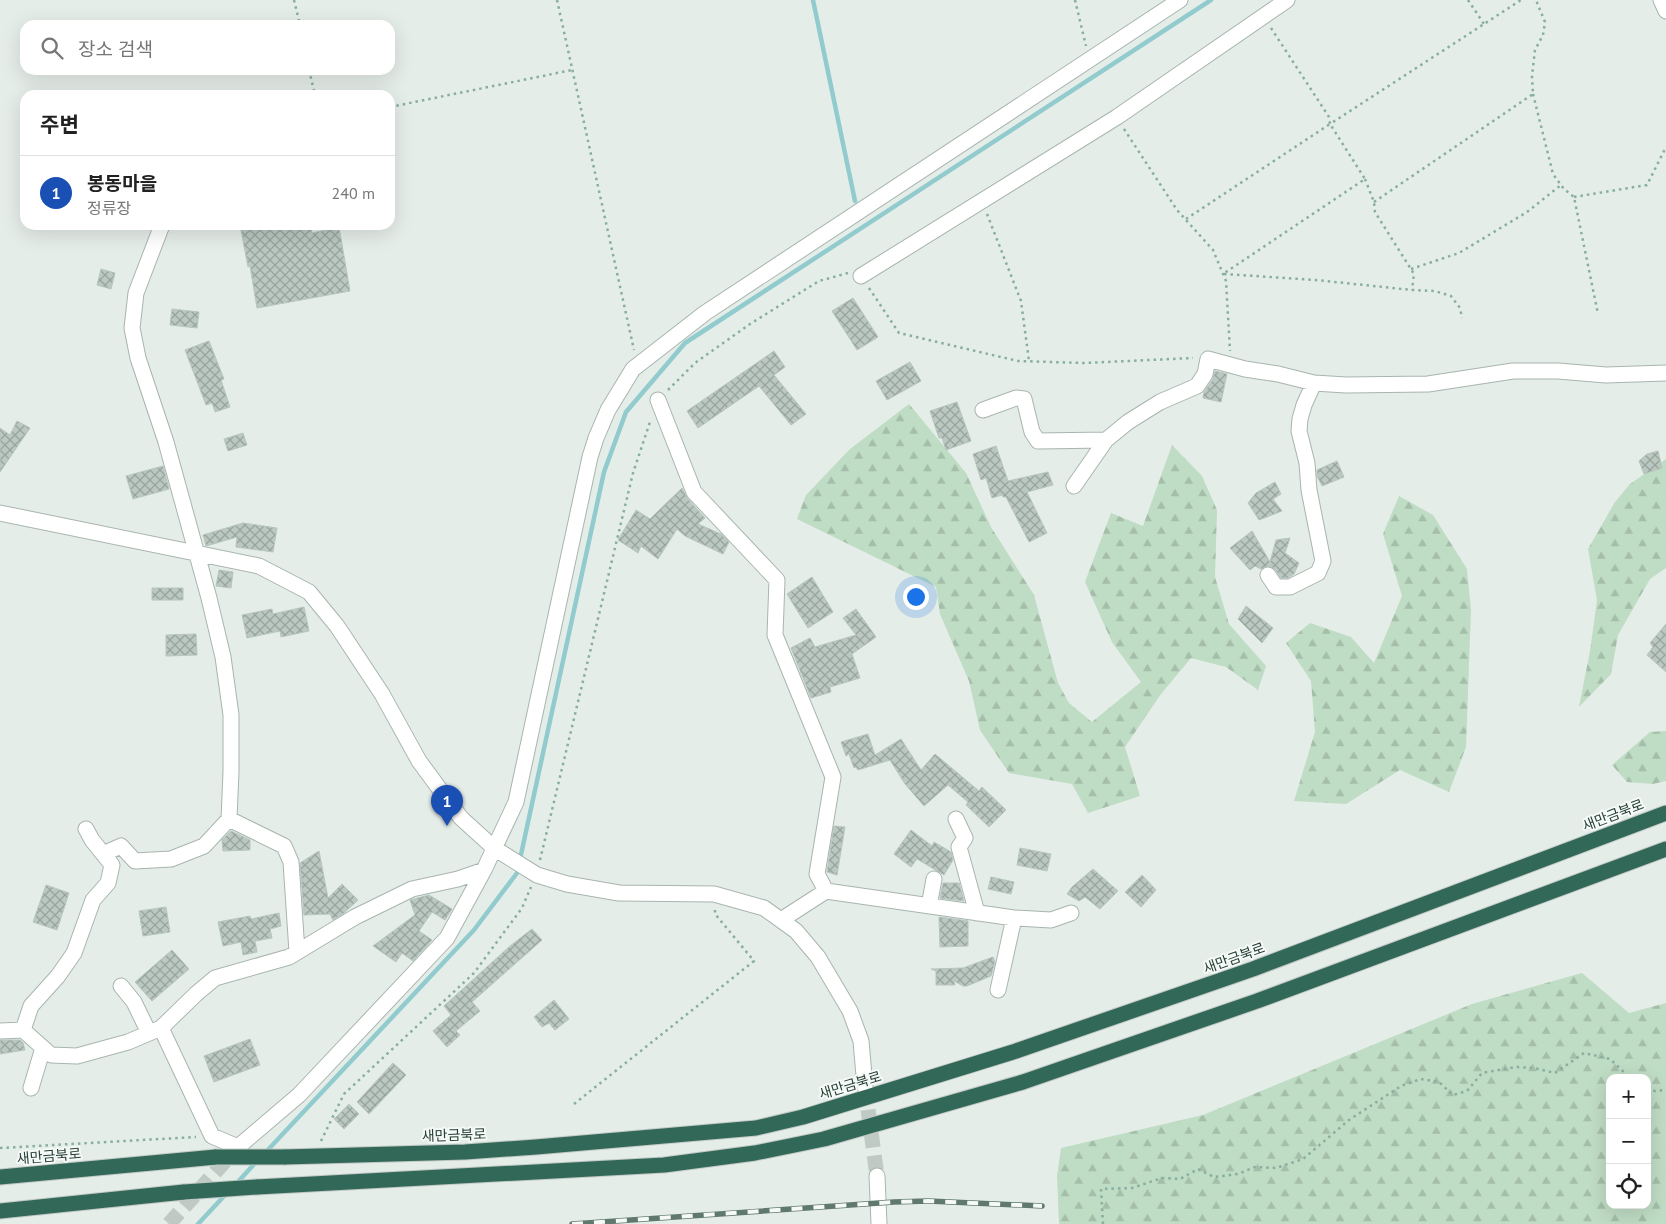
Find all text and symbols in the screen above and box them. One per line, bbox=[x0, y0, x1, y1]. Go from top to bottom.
search box bbox=[20, 20, 395, 75]
icon: search bbox=[38, 34, 66, 62]
text: 장소 검색 bbox=[78, 37, 153, 61]
text: 주변 bbox=[40, 111, 79, 138]
text: 봉동마을 bbox=[87, 171, 157, 195]
text: 1 bbox=[51, 183, 61, 203]
text: 240 m bbox=[332, 183, 375, 203]
text: 정류장 bbox=[87, 198, 131, 218]
your location bbox=[903, 584, 929, 610]
pin: 1 bbox=[431, 785, 463, 826]
street label: 새만금북로 bbox=[1580, 795, 1646, 835]
street label: 새만금북로 bbox=[1201, 938, 1267, 977]
street label: 새만금북로 bbox=[817, 1067, 884, 1103]
map controls bbox=[1606, 1074, 1651, 1209]
button: + bbox=[1606, 1074, 1651, 1119]
button: − bbox=[1606, 1119, 1651, 1164]
street label: 새만금북로 bbox=[422, 1125, 487, 1145]
street label: 새만금북로 bbox=[16, 1144, 82, 1168]
button: locate bbox=[1606, 1164, 1651, 1209]

